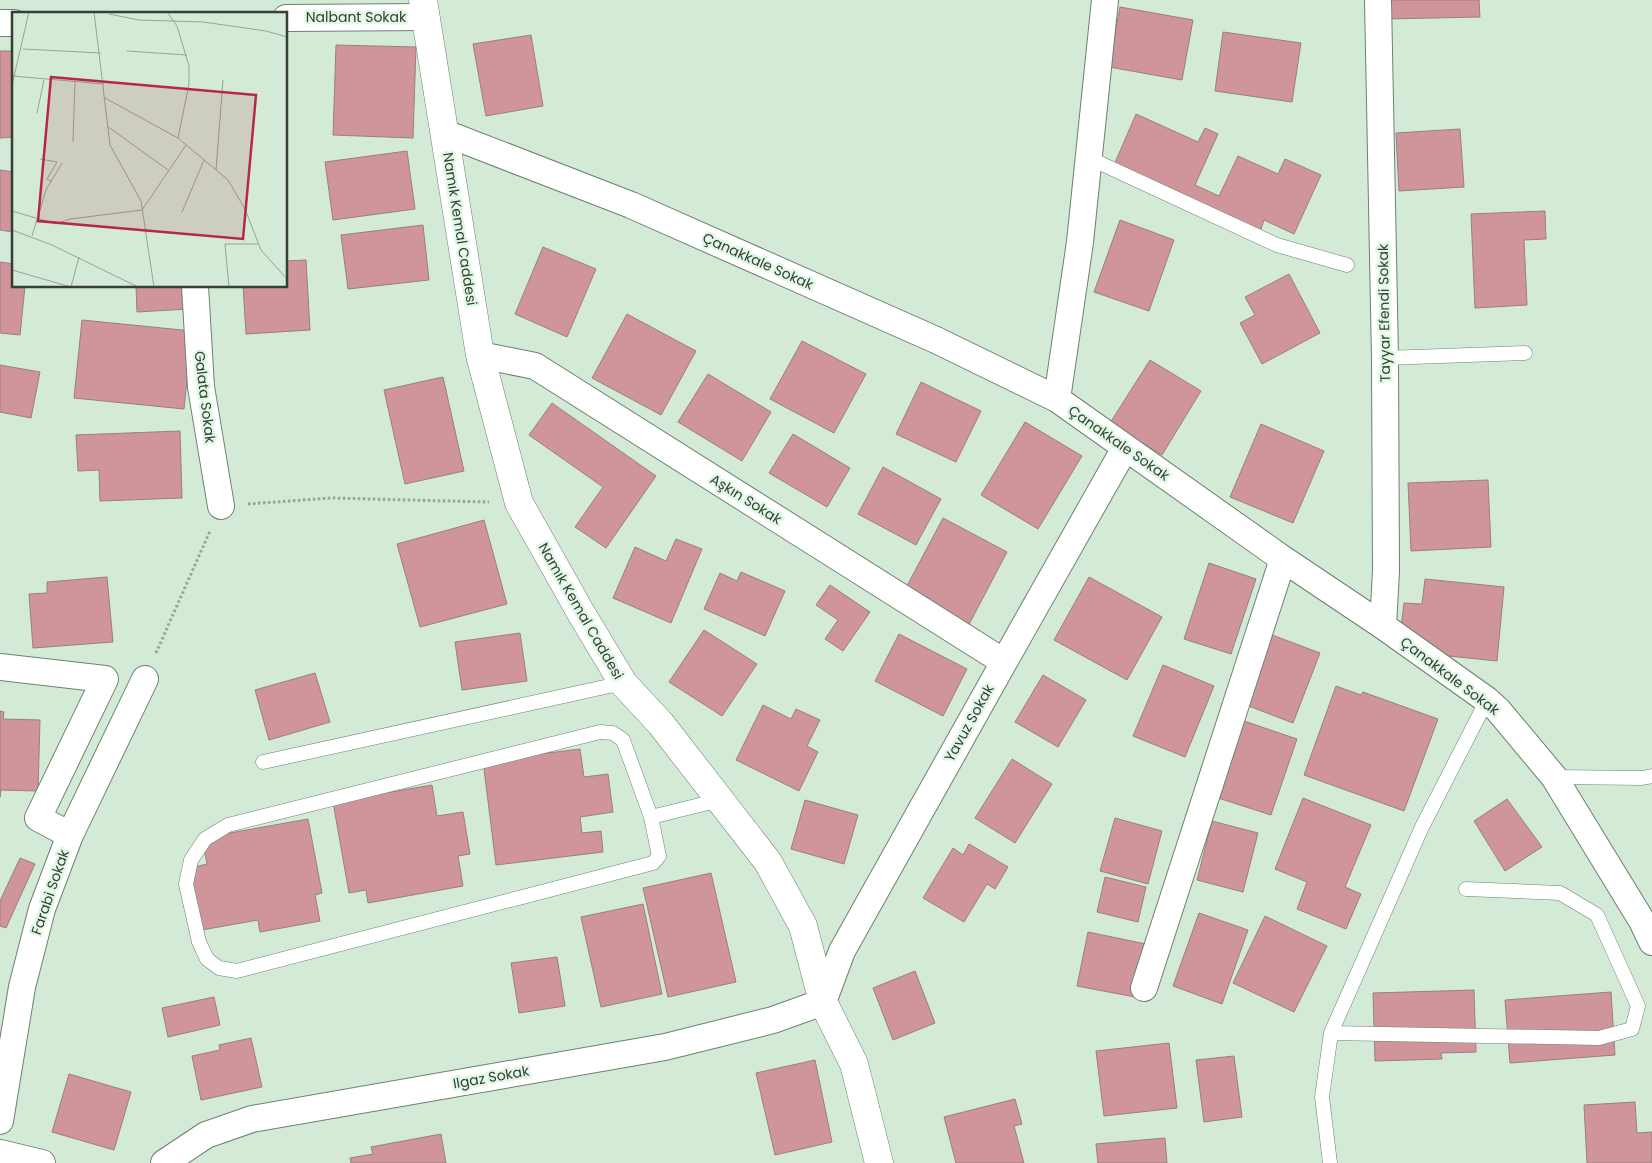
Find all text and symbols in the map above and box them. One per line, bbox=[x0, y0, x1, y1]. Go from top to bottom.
street label: Nalbant Sokak bbox=[306, 7, 407, 27]
inset map bbox=[12, 12, 288, 288]
street label: Namık Kemal Caddesi bbox=[438, 151, 482, 307]
street label: Çanakkale Sokak bbox=[699, 228, 817, 295]
street label: Tayyar Efendi Sokak bbox=[1373, 243, 1395, 382]
street label: Galata Sokak bbox=[189, 350, 221, 445]
street label: Çanakkale Sokak bbox=[1064, 401, 1174, 486]
street label: Aşkın Sokak bbox=[706, 469, 786, 529]
street label: Namık Kemal Caddesi bbox=[534, 539, 628, 683]
street label: Çanakkale Sokak bbox=[1396, 632, 1504, 720]
street label: Yavuz Sokak bbox=[939, 680, 999, 765]
street label: Farabi Sokak bbox=[26, 846, 74, 937]
street label: Ilgaz Sokak bbox=[451, 1060, 531, 1094]

